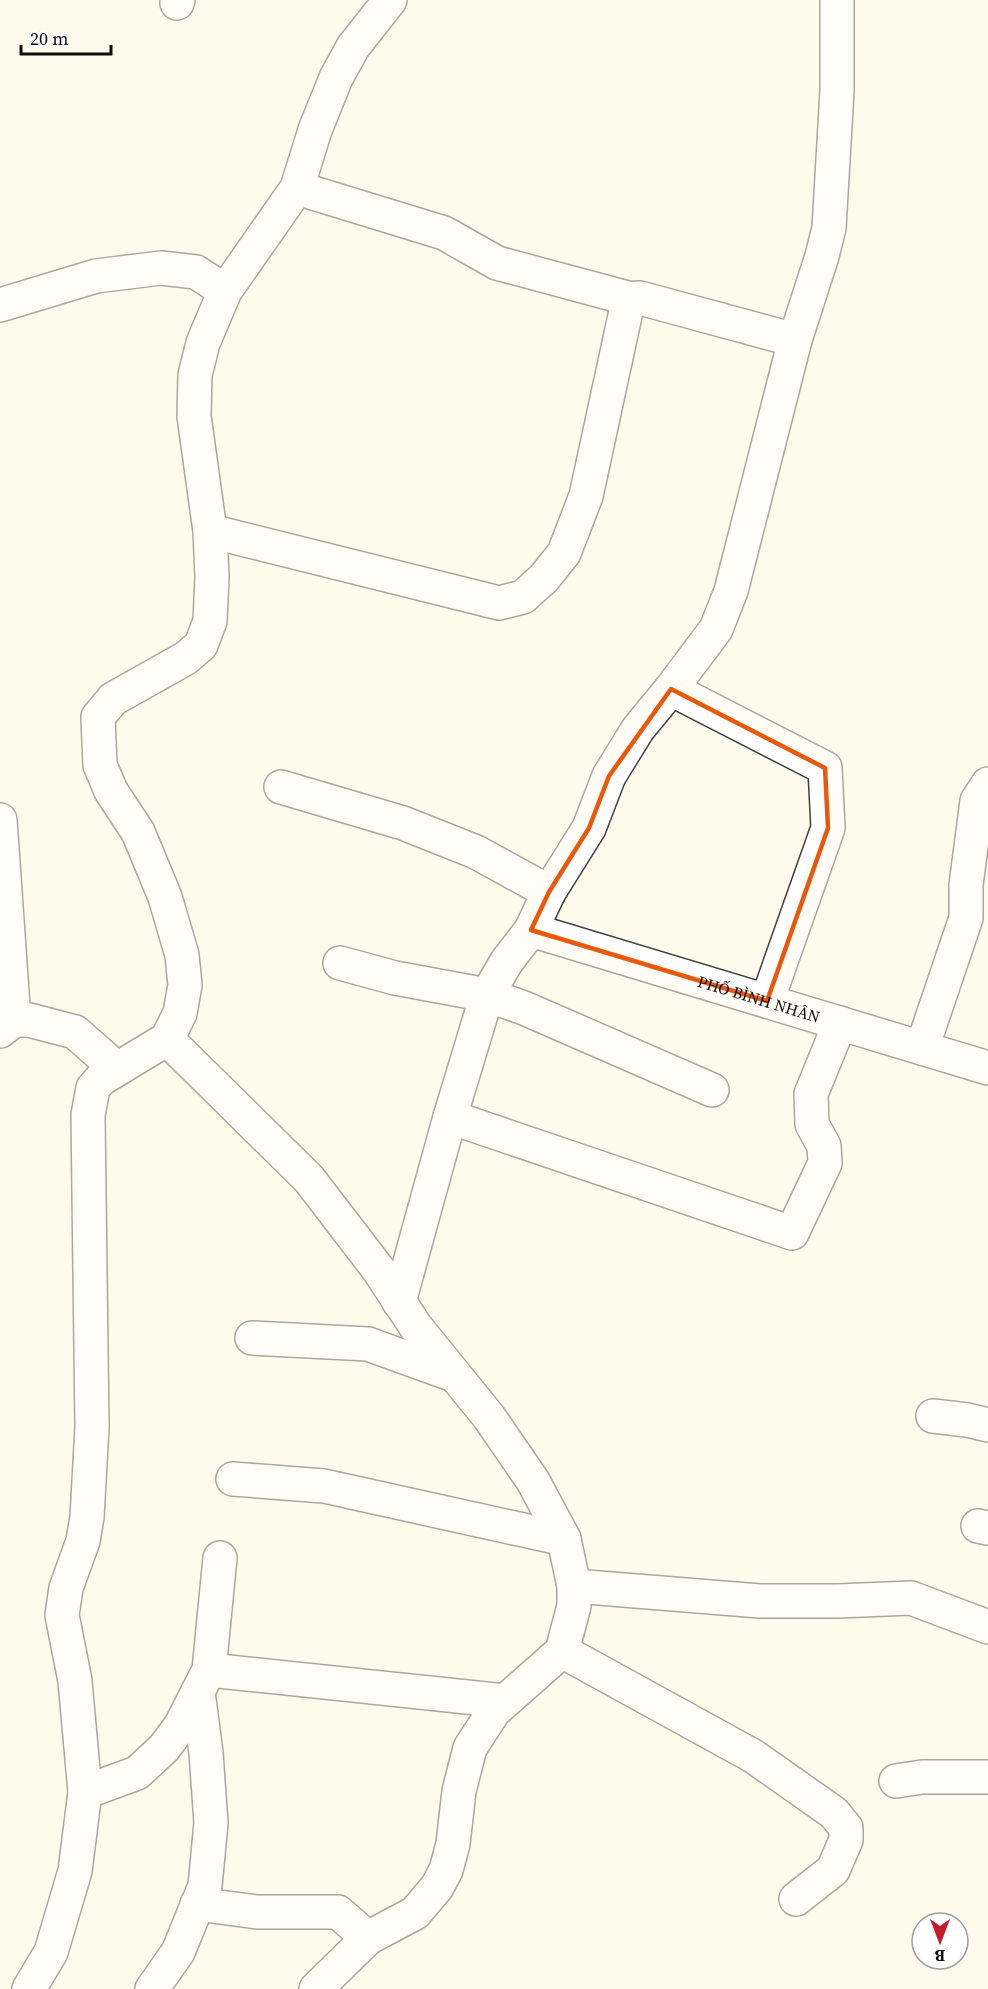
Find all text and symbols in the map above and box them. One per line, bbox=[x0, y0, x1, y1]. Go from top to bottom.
scale bar bbox=[21, 18, 111, 56]
text: 20 m bbox=[30, 26, 68, 51]
street label: PHỐ BÌNH NHÂN bbox=[695, 970, 823, 1028]
north arrow bbox=[910, 1911, 970, 1971]
text: B bbox=[934, 1945, 945, 1967]

